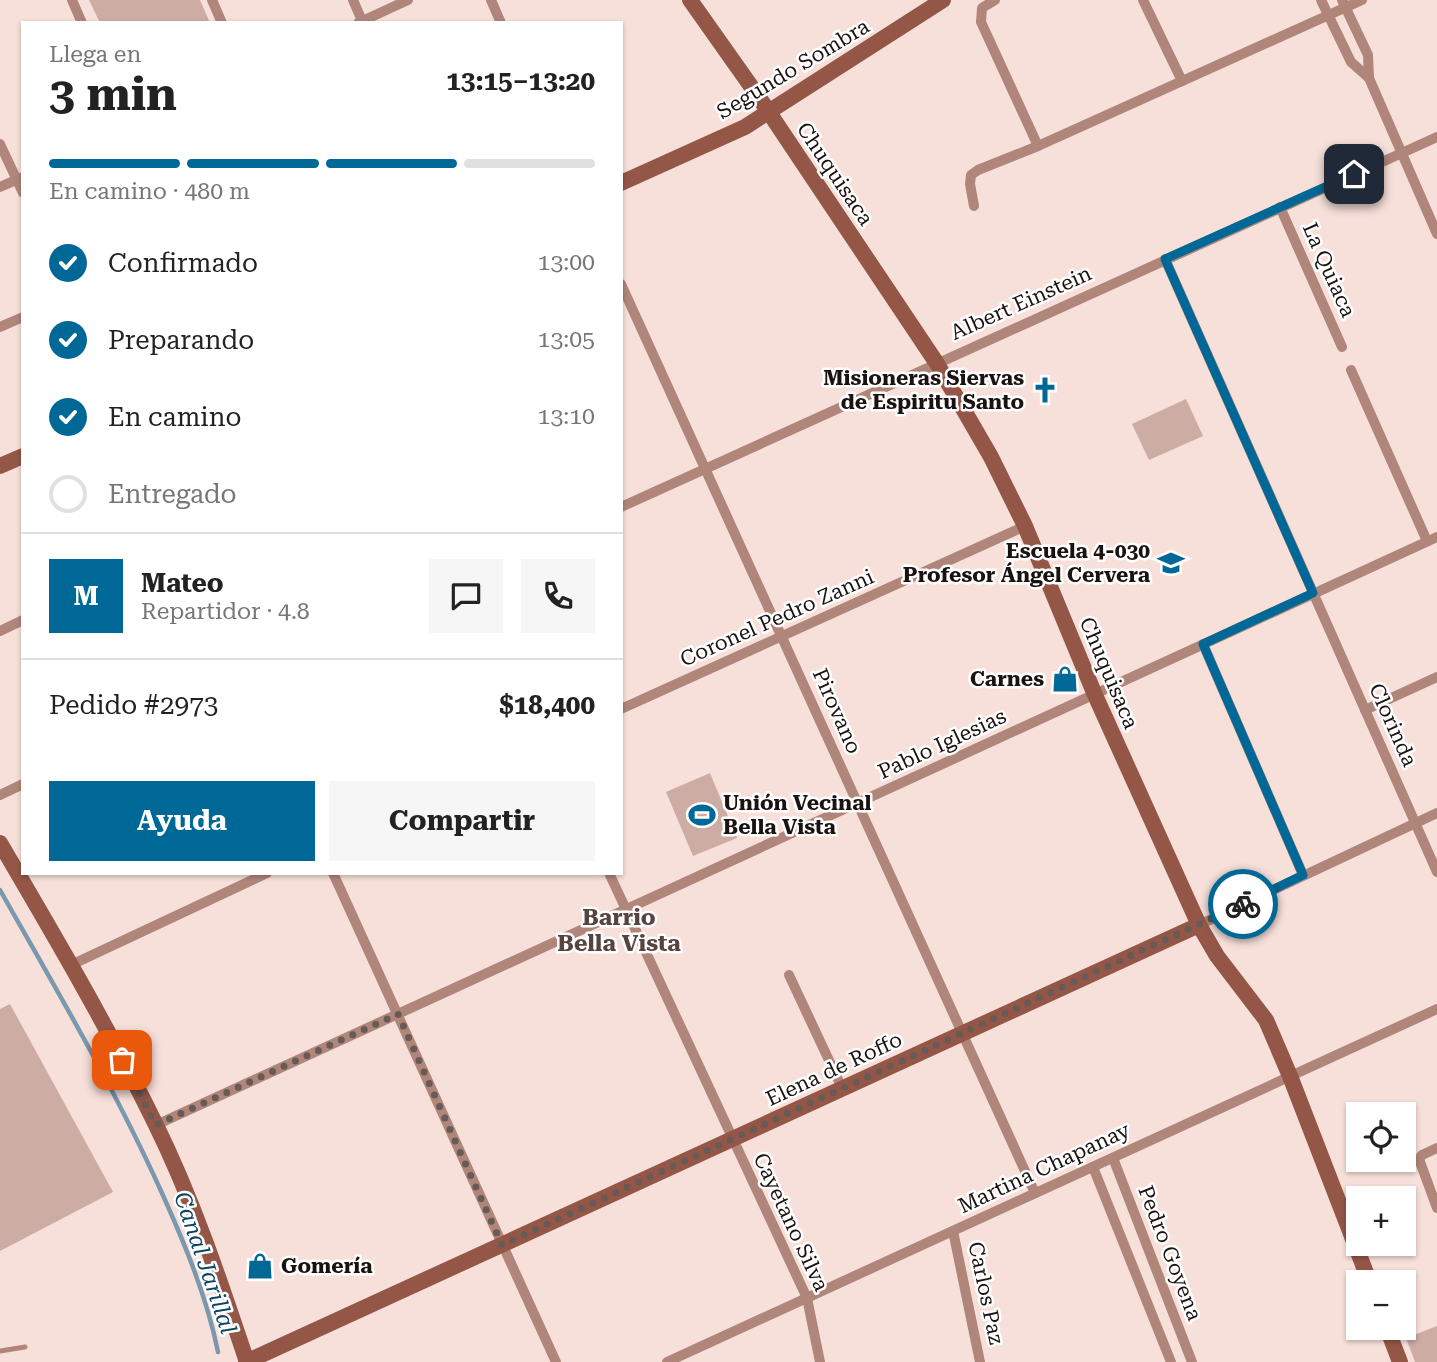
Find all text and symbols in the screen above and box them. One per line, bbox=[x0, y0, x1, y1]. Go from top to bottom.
street label: Segundo Sombra bbox=[712, 14, 874, 124]
text: Llega en bbox=[49, 41, 141, 68]
text: 13:15–13:20 bbox=[446, 66, 595, 96]
text: 3 min bbox=[49, 67, 177, 121]
street label: Chuquisaca bbox=[792, 118, 879, 231]
pin bbox=[1324, 144, 1384, 204]
icon: home bbox=[1335, 155, 1373, 193]
text: En camino · 480 m bbox=[49, 178, 250, 205]
street label: La Quiaca bbox=[1298, 219, 1361, 321]
icon: check bbox=[49, 244, 87, 282]
text: Confirmado bbox=[108, 248, 258, 278]
text: 13:00 bbox=[538, 249, 595, 276]
street label: Albert Einstein bbox=[947, 261, 1096, 345]
icon: check bbox=[49, 321, 87, 359]
text: Preparando bbox=[108, 325, 254, 355]
text: 13:05 bbox=[538, 326, 595, 353]
place label: Misioneras Siervas de Espiritu Santo bbox=[823, 366, 1024, 414]
church icon: Misioneras Siervas de Espiritu Santo bbox=[1030, 375, 1060, 405]
icon: check bbox=[49, 398, 87, 436]
text: En camino bbox=[108, 402, 241, 432]
text: 13:10 bbox=[538, 403, 595, 430]
text: Entregado bbox=[108, 479, 237, 509]
place label: Escuela 4-030 Profesor Ángel Cervera bbox=[903, 539, 1151, 587]
school or university icon: Escuela 4-030 Profesor Ángel Cervera bbox=[1156, 548, 1186, 578]
button: chat bbox=[429, 559, 503, 633]
button: phone bbox=[521, 559, 595, 633]
street label: Coronel Pedro Zanni bbox=[677, 564, 878, 672]
text: Mateo bbox=[141, 568, 224, 598]
text: M bbox=[73, 581, 99, 611]
text: Repartidor · 4.8 bbox=[141, 598, 310, 625]
street label: Chuquisaca bbox=[1075, 614, 1144, 733]
shop icon: Carnes bbox=[1050, 664, 1080, 694]
street label: Pirovano bbox=[808, 665, 866, 757]
place label: Carnes bbox=[970, 667, 1044, 691]
street label: Clorinda bbox=[1364, 680, 1422, 771]
text: Pedido #2973 bbox=[49, 690, 218, 720]
text: $18,400 bbox=[499, 690, 595, 720]
street label: Pablo Iglesias bbox=[874, 704, 1010, 784]
button: Ayuda bbox=[49, 781, 315, 861]
button: Compartir bbox=[329, 781, 595, 861]
place label: Unión Vecinal Bella Vista bbox=[723, 791, 871, 839]
sports icon: Unión Vecinal Bella Vista bbox=[687, 800, 717, 830]
courier bbox=[1208, 869, 1278, 939]
icon: bike bbox=[1224, 885, 1262, 923]
district label: Barrio Bella Vista bbox=[557, 904, 681, 957]
street label: Elena de Roffo bbox=[762, 1027, 906, 1111]
pin bbox=[92, 1030, 152, 1090]
icon: bag bbox=[103, 1041, 141, 1079]
map controls bbox=[1346, 1102, 1416, 1340]
button: locate bbox=[1346, 1102, 1416, 1172]
street label: Martina Chapanay bbox=[954, 1117, 1134, 1218]
street label: Cayetano Silva bbox=[748, 1149, 834, 1295]
street label: Pedro Goyena bbox=[1133, 1182, 1207, 1324]
button: + bbox=[1346, 1186, 1416, 1256]
water label: Canal Jarillal bbox=[168, 1189, 242, 1338]
street label: Carlos Paz bbox=[963, 1240, 1009, 1346]
shop icon: Gomería bbox=[245, 1251, 275, 1281]
place label: Gomería bbox=[281, 1254, 373, 1278]
button: − bbox=[1346, 1270, 1416, 1340]

